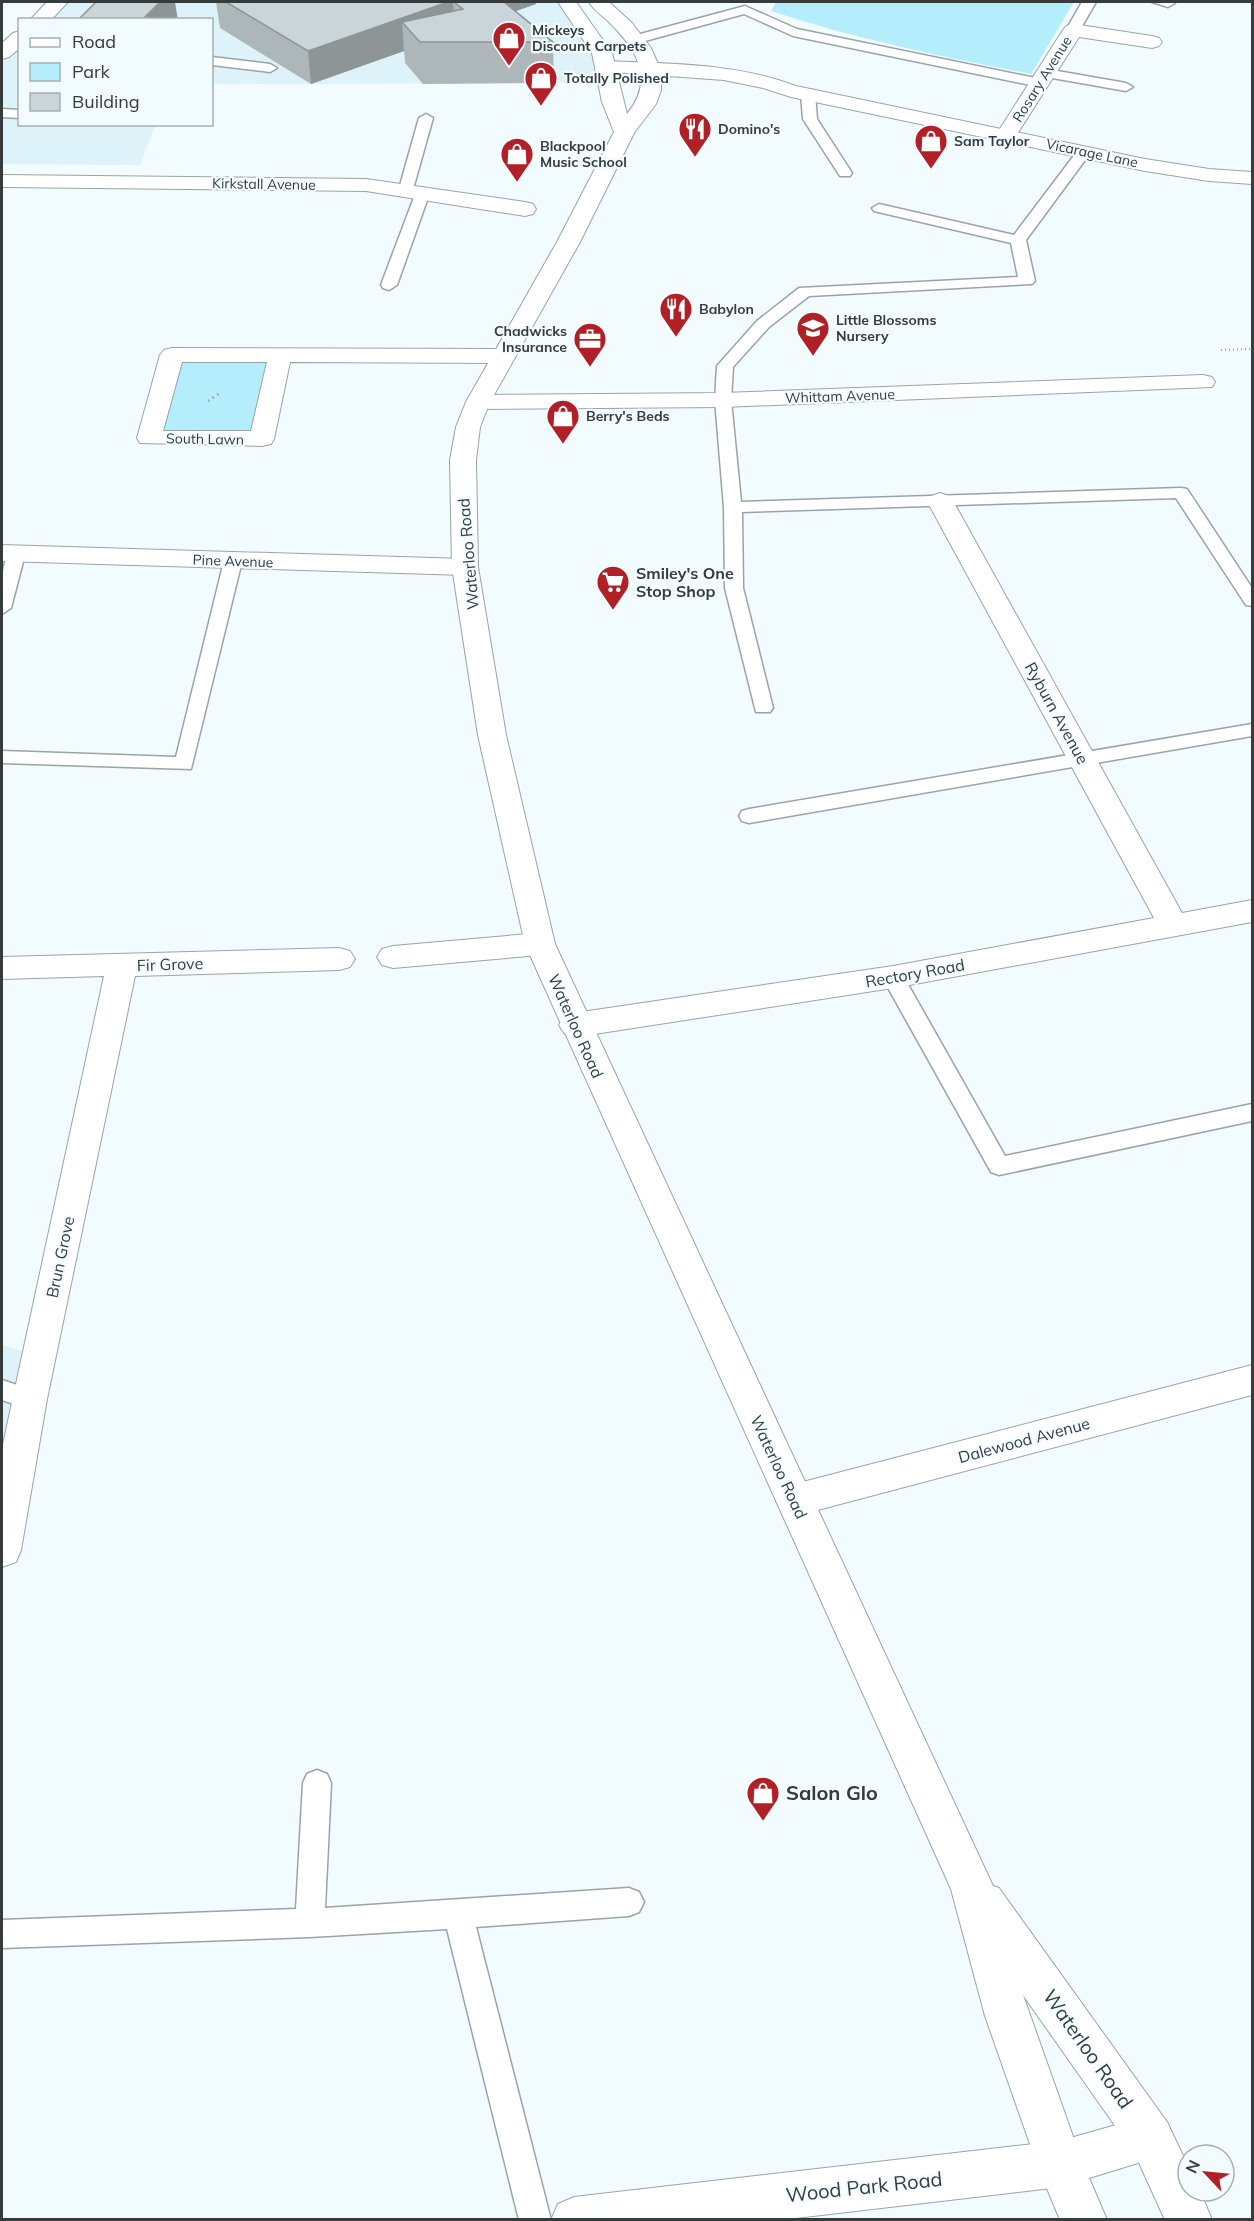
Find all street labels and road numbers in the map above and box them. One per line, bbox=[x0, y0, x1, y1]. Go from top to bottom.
street label: Rosary Avenue bbox=[1008, 33, 1076, 125]
street label: Vicarage Lane bbox=[1044, 134, 1140, 172]
street label: Kirkstall Avenue bbox=[212, 174, 316, 194]
street label: Whittam Avenue bbox=[785, 385, 895, 407]
street label: South Lawn bbox=[166, 429, 244, 449]
street label: Waterloo Road bbox=[453, 497, 483, 611]
street label: Pine Avenue bbox=[192, 551, 274, 571]
street label: Ryburn Avenue bbox=[1021, 659, 1093, 767]
street label: Fir Grove bbox=[137, 953, 203, 975]
street label: Rectory Road bbox=[864, 954, 966, 992]
street label: Waterloo Road bbox=[544, 971, 608, 1081]
street label: Brun Grove bbox=[42, 1214, 78, 1300]
street label: Waterloo Road bbox=[746, 1412, 812, 1522]
street label: Dalewood Avenue bbox=[956, 1413, 1092, 1467]
street label: Waterloo Road bbox=[1038, 1984, 1139, 2113]
street label: Wood Park Road bbox=[784, 2166, 944, 2207]

